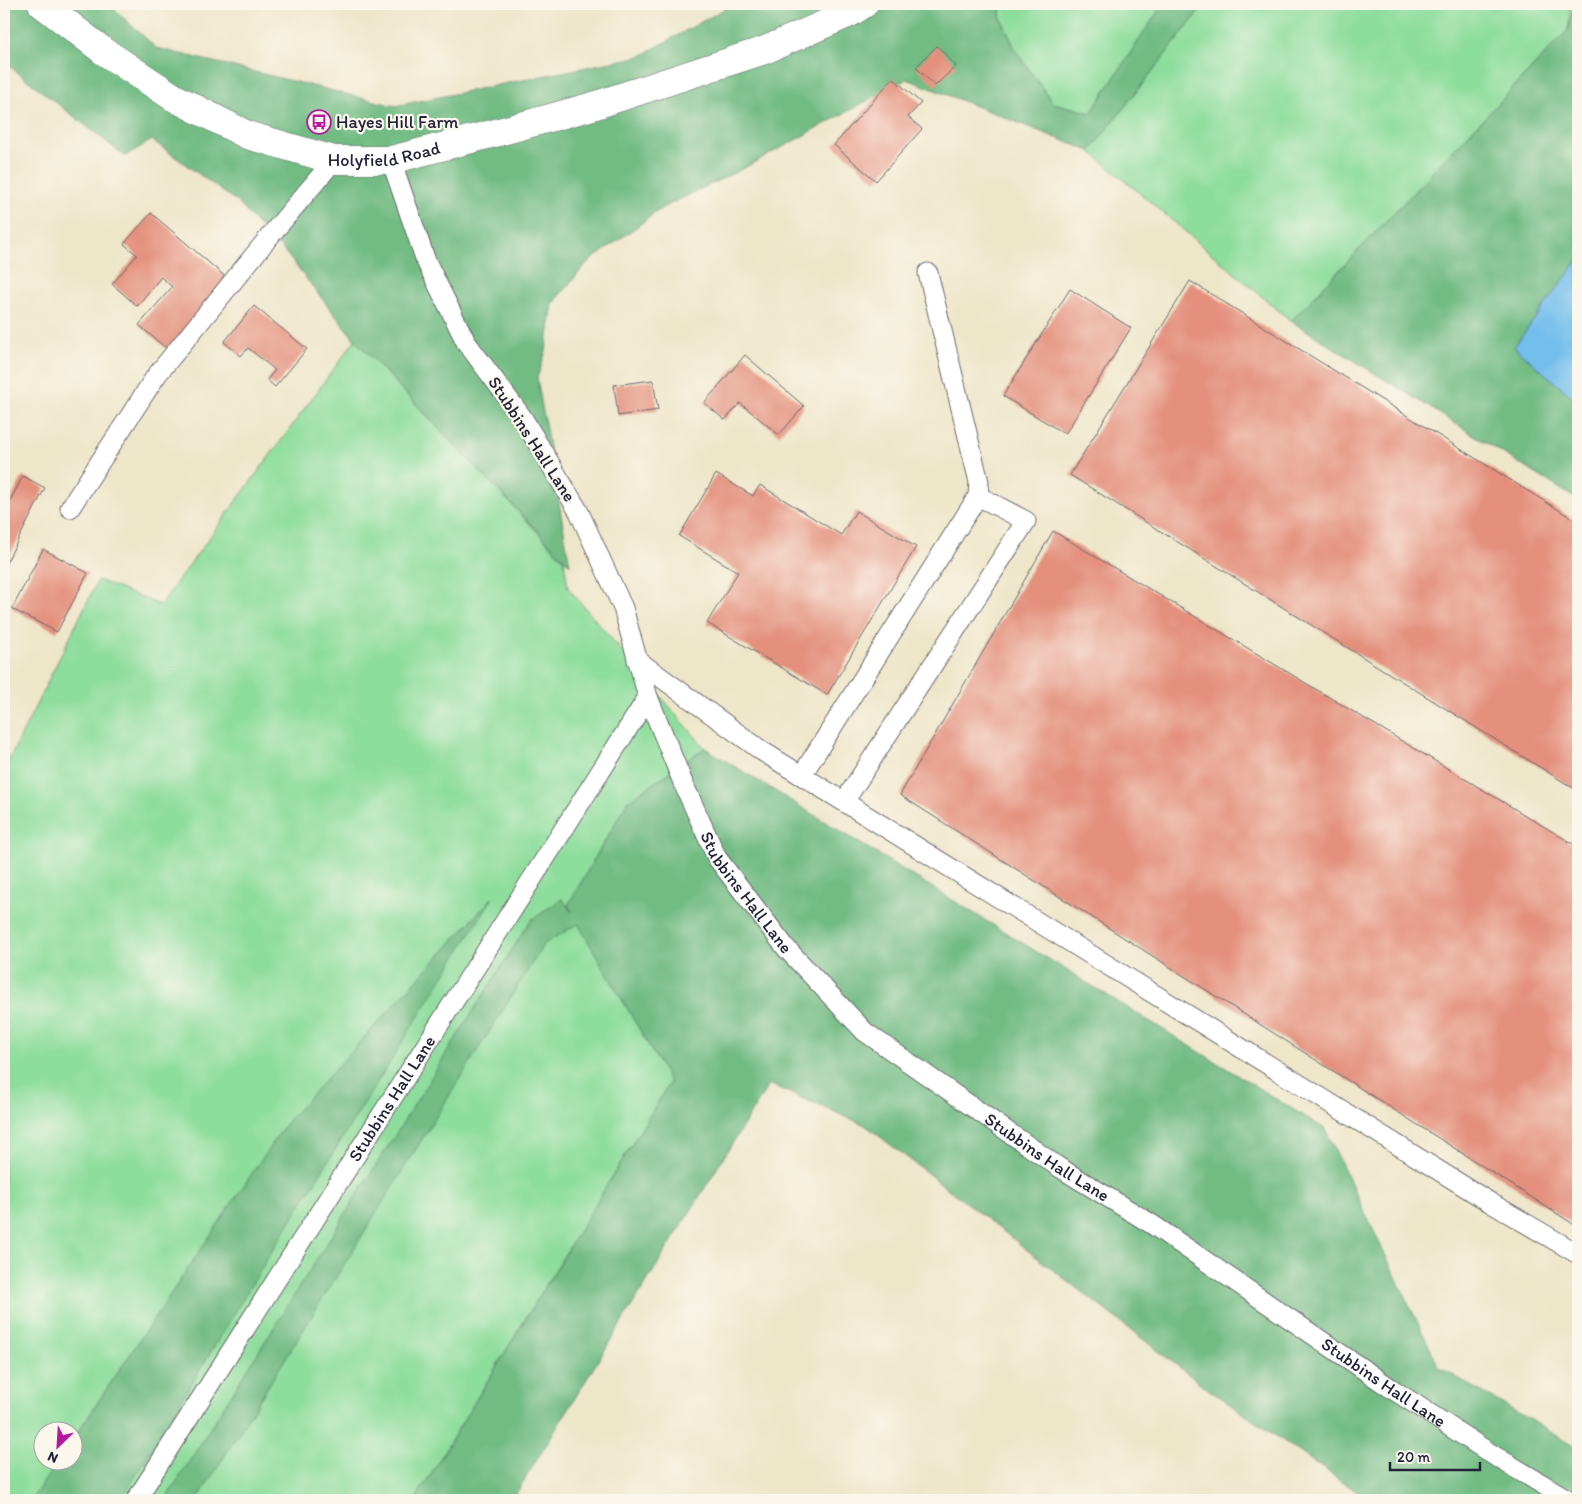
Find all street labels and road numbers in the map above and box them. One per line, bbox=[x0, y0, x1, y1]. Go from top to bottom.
street label: Holyfield Road bbox=[328, 137, 443, 171]
street label: Stubbins Hall Lane bbox=[483, 372, 581, 506]
street label: Stubbins Hall Lane bbox=[696, 828, 797, 958]
street label: Stubbins Hall Lane bbox=[344, 1031, 440, 1166]
street label: Stubbins Hall Lane bbox=[980, 1108, 1114, 1207]
street label: Stubbins Hall Lane bbox=[1317, 1333, 1450, 1432]

